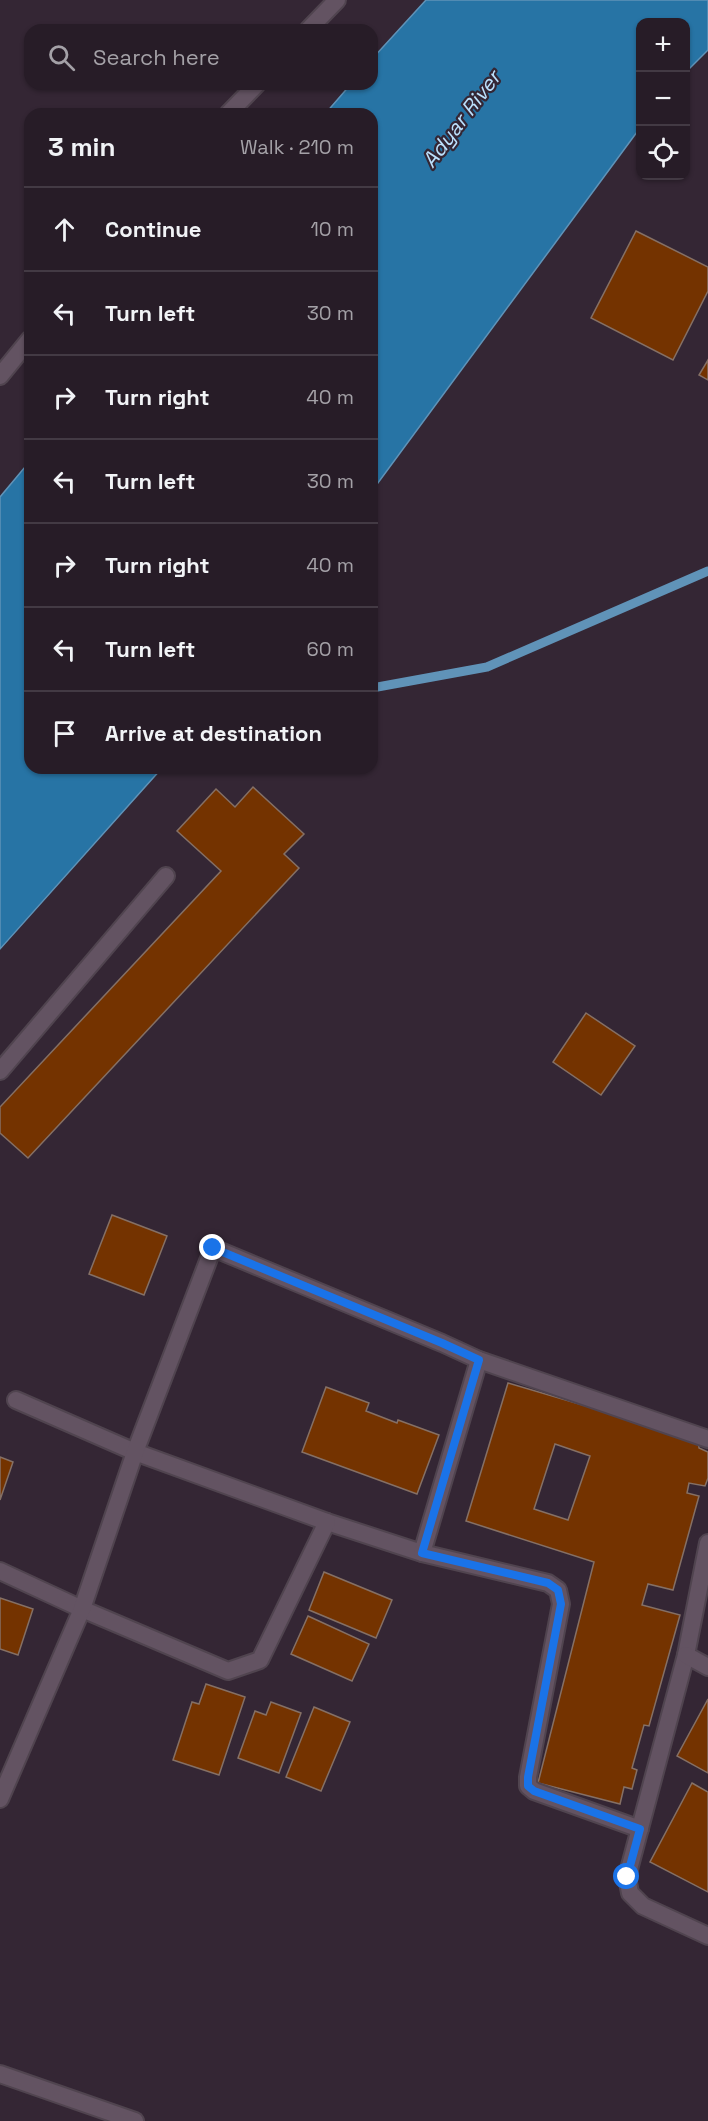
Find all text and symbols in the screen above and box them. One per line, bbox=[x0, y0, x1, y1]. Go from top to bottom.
map controls bbox=[636, 18, 690, 180]
button: + bbox=[636, 18, 690, 72]
search box bbox=[24, 24, 378, 90]
icon: search bbox=[45, 41, 78, 74]
text: Search here bbox=[93, 43, 220, 71]
water label: Adyar River bbox=[416, 63, 508, 173]
button: − bbox=[636, 72, 690, 126]
button: locate bbox=[636, 126, 690, 180]
text: 3 min bbox=[48, 130, 116, 164]
text: Walk · 210 m bbox=[240, 134, 354, 160]
icon: ahead bbox=[48, 213, 81, 246]
text: Continue bbox=[105, 215, 201, 243]
text: 10 m bbox=[310, 216, 354, 242]
icon: left bbox=[48, 297, 81, 330]
text: Turn left bbox=[105, 299, 195, 327]
text: 30 m bbox=[307, 300, 354, 326]
icon: right bbox=[48, 381, 81, 414]
text: Turn right bbox=[105, 383, 210, 411]
text: 40 m bbox=[306, 384, 354, 410]
icon: left bbox=[48, 465, 81, 498]
text: Turn left bbox=[105, 467, 195, 495]
text: 30 m bbox=[307, 468, 354, 494]
icon: right bbox=[48, 549, 81, 582]
text: Turn right bbox=[105, 551, 210, 579]
text: 40 m bbox=[306, 552, 354, 578]
icon: left bbox=[48, 633, 81, 666]
text: Turn left bbox=[105, 635, 195, 663]
text: 60 m bbox=[307, 636, 354, 662]
icon: arrive bbox=[48, 717, 81, 750]
text: Arrive at destination bbox=[105, 719, 322, 747]
route end bbox=[199, 1234, 225, 1260]
route start bbox=[613, 1863, 639, 1889]

